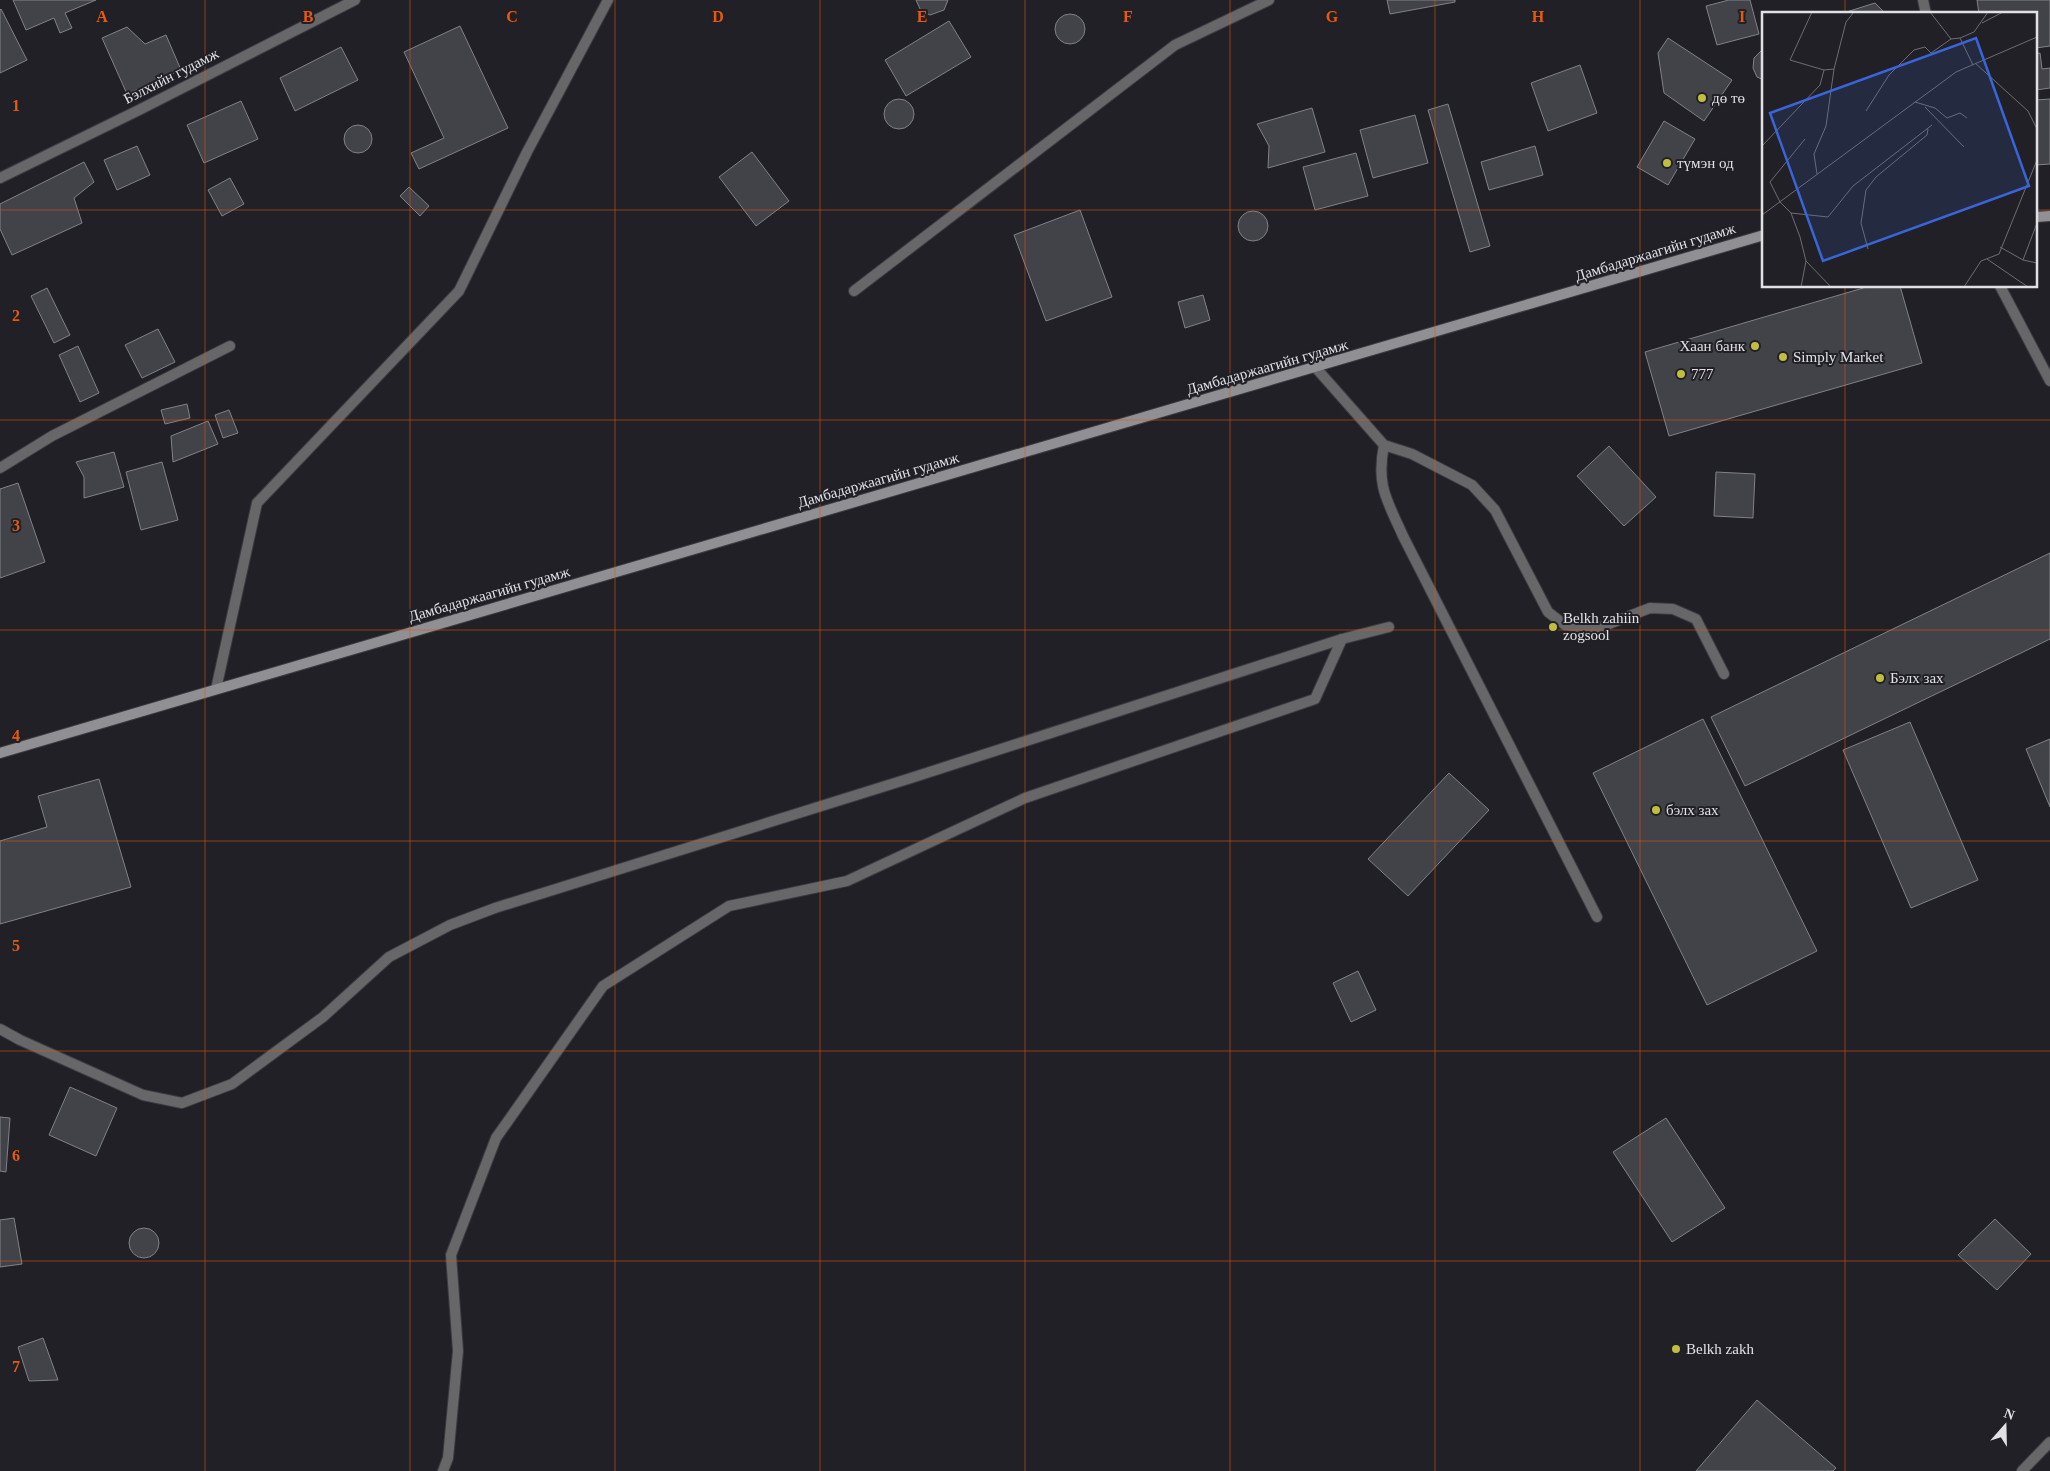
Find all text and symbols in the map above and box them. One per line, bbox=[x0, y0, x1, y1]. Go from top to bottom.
text: A bbox=[96, 8, 108, 25]
text: B bbox=[303, 8, 314, 25]
text: C bbox=[506, 8, 518, 25]
text: D bbox=[712, 8, 724, 25]
text: E bbox=[917, 8, 927, 25]
text: F bbox=[1123, 8, 1133, 25]
text: G bbox=[1326, 8, 1339, 25]
text: H bbox=[1532, 8, 1545, 25]
text: I bbox=[1739, 8, 1745, 25]
inset map bbox=[1762, 12, 2038, 288]
street label: Бэлхийн гудамж bbox=[121, 45, 222, 107]
place label: дө тө bbox=[1712, 90, 1745, 106]
marker: дө тө bbox=[1696, 92, 1708, 104]
text: 1 bbox=[12, 97, 20, 114]
place label: түмэн од bbox=[1677, 155, 1734, 171]
marker: түмэн од bbox=[1661, 157, 1673, 169]
street label: Дамбадаржаагийн гудамж bbox=[1573, 220, 1738, 284]
text: 2 bbox=[12, 307, 20, 324]
street label: Дамбадаржаагийн гудамж bbox=[1185, 336, 1350, 398]
place label: Хаан банк bbox=[1679, 338, 1746, 354]
marker: Хаан банк bbox=[1749, 340, 1761, 352]
place label: Simply Market bbox=[1793, 349, 1884, 365]
marker: Simply Market bbox=[1777, 351, 1789, 363]
place label: 777 bbox=[1691, 366, 1714, 382]
marker: 777 bbox=[1675, 368, 1687, 380]
street label: Дамбадаржаагийн гудамж bbox=[796, 449, 961, 511]
text: 3 bbox=[12, 517, 20, 534]
street label: Дамбадаржаагийн гудамж bbox=[407, 563, 572, 625]
place label: Belkh zahiin zogsool bbox=[1563, 610, 1640, 643]
marker: Belkh zahiin zogsool bbox=[1547, 621, 1559, 633]
place label: Бэлх зах bbox=[1890, 670, 1944, 686]
marker: Бэлх зах bbox=[1874, 672, 1886, 684]
text: 4 bbox=[12, 727, 20, 744]
place label: бэлх зах bbox=[1666, 802, 1719, 818]
marker: бэлх зах bbox=[1650, 804, 1662, 816]
text: 5 bbox=[12, 937, 20, 954]
text: 6 bbox=[12, 1147, 20, 1164]
place label: Belkh zakh bbox=[1686, 1341, 1754, 1357]
marker: Belkh zakh bbox=[1670, 1343, 1682, 1355]
text: 7 bbox=[12, 1358, 20, 1375]
north arrow bbox=[1980, 1401, 2030, 1451]
text: N bbox=[2002, 1405, 2017, 1423]

